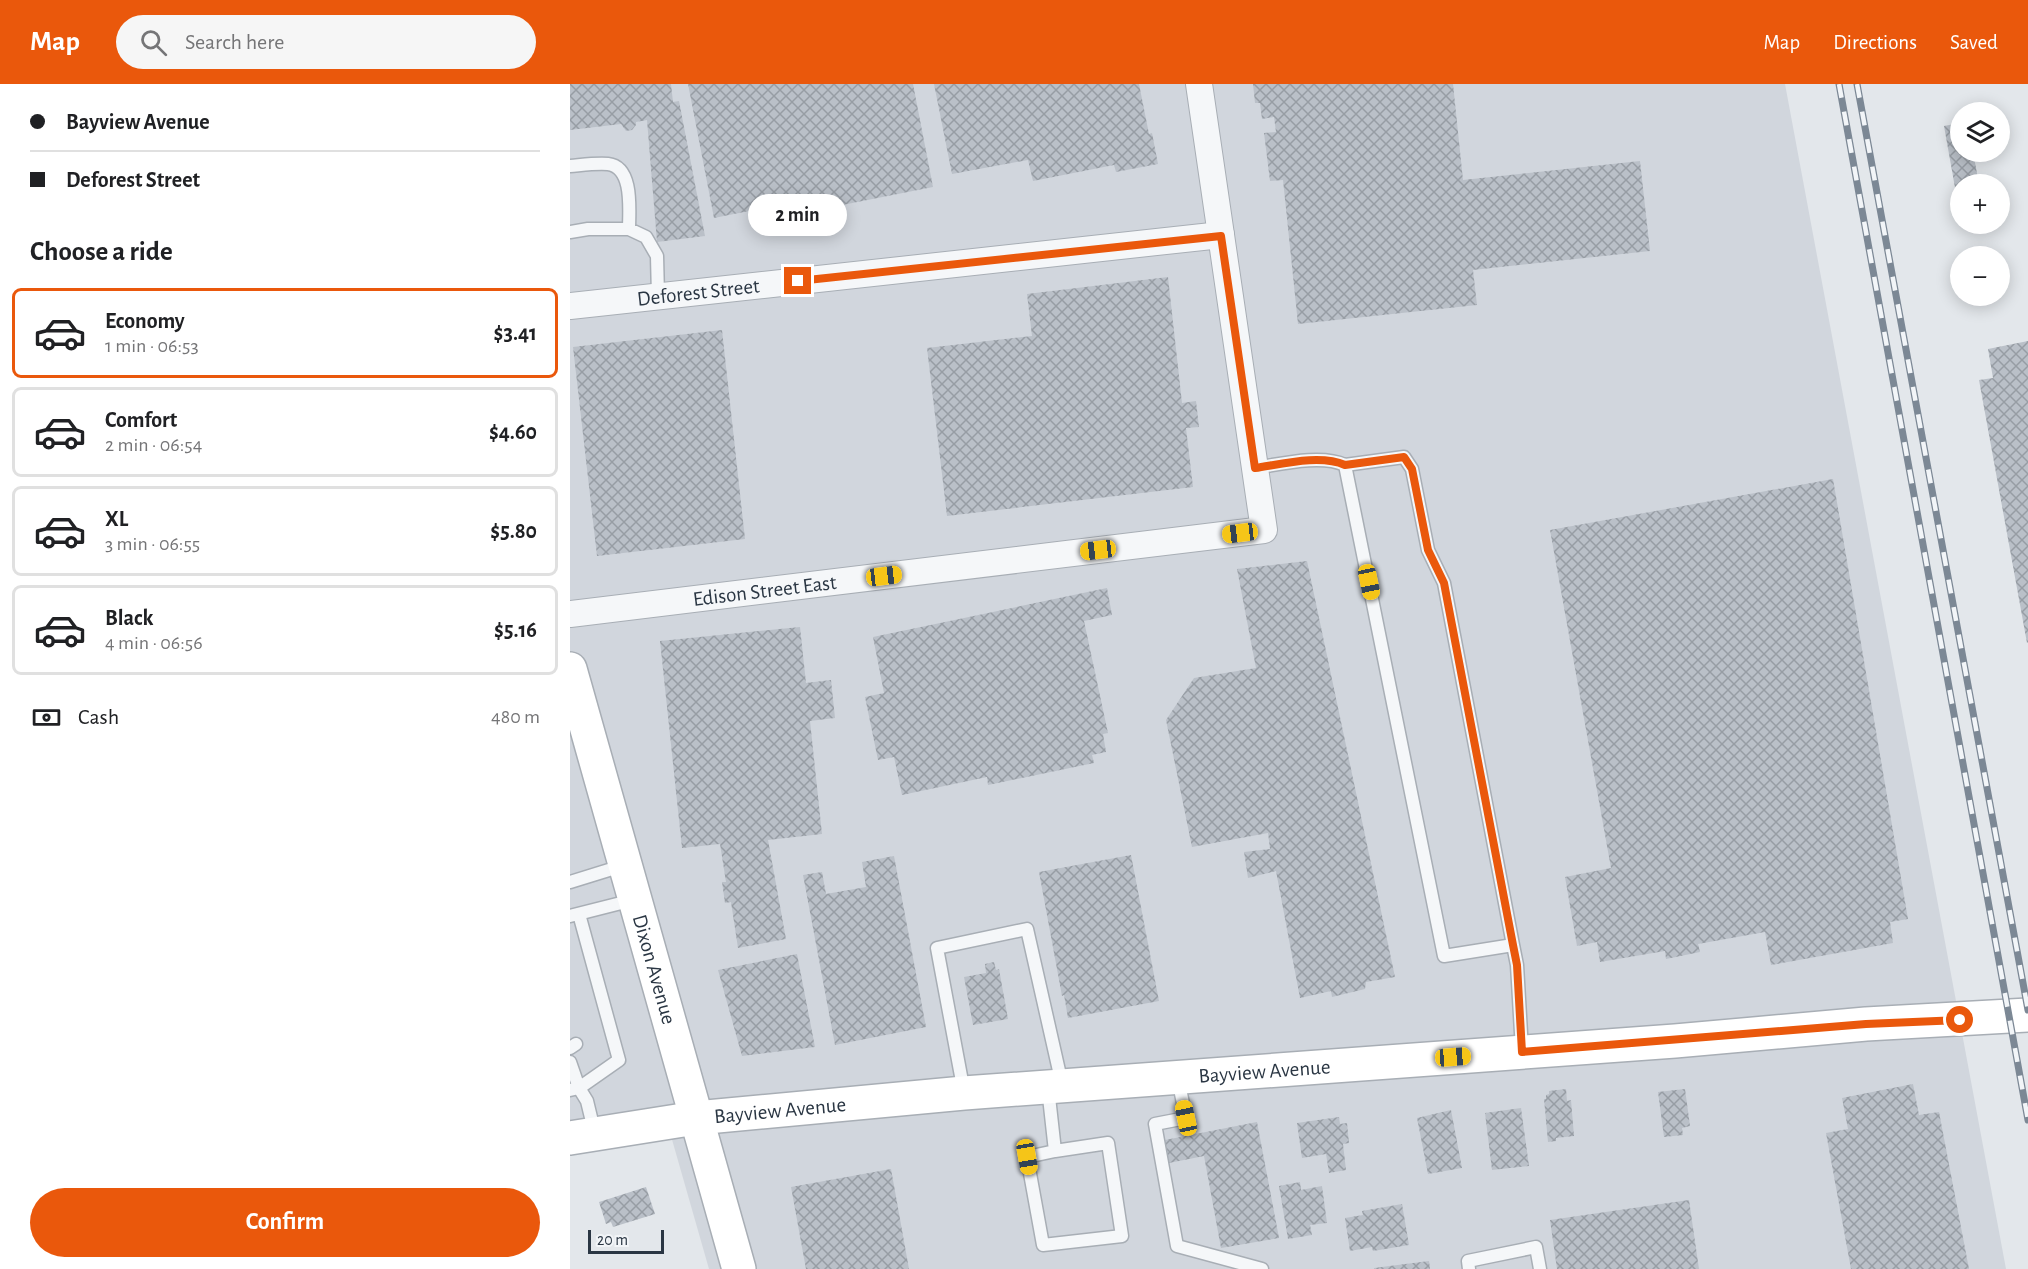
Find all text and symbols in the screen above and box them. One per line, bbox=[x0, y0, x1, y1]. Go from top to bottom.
search box bbox=[116, 15, 536, 69]
icon: search bbox=[137, 26, 170, 59]
text: Map bbox=[30, 28, 80, 56]
text: Search here bbox=[185, 31, 284, 53]
text: Map bbox=[1764, 32, 1800, 53]
text: Directions bbox=[1833, 32, 1917, 53]
text: Saved bbox=[1950, 32, 1998, 53]
map controls bbox=[1950, 102, 2010, 306]
button: layers bbox=[1950, 102, 2010, 162]
text: Bayview Avenue bbox=[66, 111, 210, 133]
text: Deforest Street bbox=[66, 169, 200, 191]
button: + bbox=[1950, 174, 2010, 234]
callout: 2 min bbox=[748, 194, 848, 236]
text: 2 min bbox=[775, 205, 820, 225]
text: Choose a ride bbox=[30, 238, 173, 265]
button: − bbox=[1950, 246, 2010, 306]
route end bbox=[784, 267, 811, 294]
street label: Deforest Street bbox=[636, 275, 761, 310]
icon: car bbox=[33, 306, 87, 360]
text: Economy bbox=[105, 310, 185, 332]
text: $3.41 bbox=[494, 322, 537, 344]
text: 1 min · 06:53 bbox=[105, 336, 199, 356]
icon: car bbox=[33, 405, 87, 459]
text: Comfort bbox=[105, 409, 177, 431]
text: $4.60 bbox=[489, 421, 537, 443]
text: 2 min · 06:54 bbox=[105, 435, 202, 455]
icon: car bbox=[33, 504, 87, 558]
text: XL bbox=[105, 508, 128, 530]
text: $5.80 bbox=[490, 520, 537, 542]
car bbox=[1221, 522, 1259, 544]
text: 3 min · 06:55 bbox=[105, 534, 200, 554]
car bbox=[1079, 539, 1117, 561]
car bbox=[1356, 563, 1382, 601]
car bbox=[865, 565, 903, 587]
street label: Edison Street East bbox=[692, 572, 838, 610]
icon: car bbox=[33, 603, 87, 657]
text: Black bbox=[105, 607, 153, 629]
text: $5.16 bbox=[494, 619, 537, 641]
text: 4 min · 06:56 bbox=[105, 633, 203, 653]
icon: cash bbox=[30, 701, 63, 734]
text: Cash bbox=[78, 706, 119, 728]
text: 480 m bbox=[491, 707, 540, 727]
street label: Dixon Avenue bbox=[629, 912, 680, 1027]
route start bbox=[1946, 1006, 1973, 1033]
car bbox=[1434, 1047, 1472, 1067]
street label: Bayview Avenue bbox=[1198, 1056, 1331, 1087]
street label: Bayview Avenue bbox=[713, 1094, 847, 1127]
car bbox=[1173, 1099, 1199, 1137]
car bbox=[1015, 1138, 1039, 1176]
button: Confirm bbox=[30, 1188, 540, 1257]
scale bar bbox=[588, 1227, 664, 1254]
text: 20 m bbox=[597, 1232, 628, 1248]

